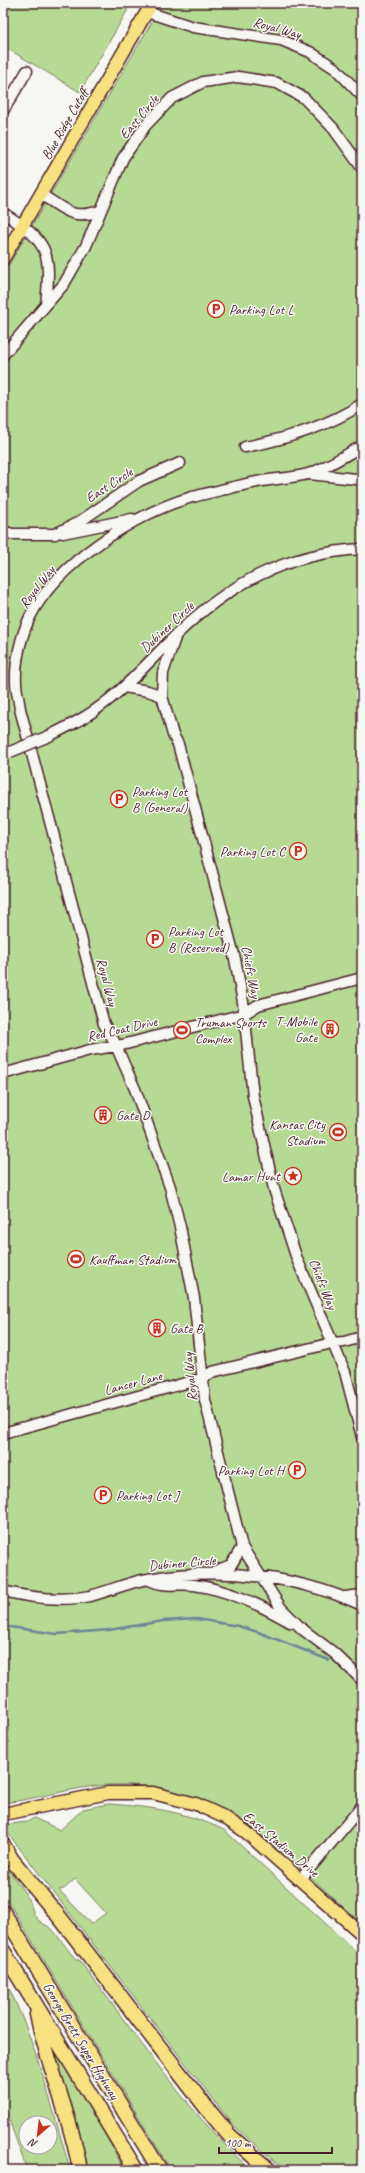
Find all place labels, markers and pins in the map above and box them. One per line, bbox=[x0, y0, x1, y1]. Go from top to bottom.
parking icon: Parking Lot L bbox=[206, 299, 226, 319]
place label: Parking Lot L bbox=[229, 301, 293, 318]
place label: Parking Lot B (General) bbox=[132, 783, 189, 816]
parking icon: Parking Lot B (General) bbox=[109, 789, 129, 809]
parking icon: Parking Lot C bbox=[288, 841, 308, 861]
place label: Parking Lot C bbox=[220, 843, 287, 860]
place label: Parking Lot B (Reserved) bbox=[168, 923, 230, 956]
parking icon: Parking Lot B (Reserved) bbox=[145, 929, 165, 949]
place label: T-Mobile Gate bbox=[275, 1013, 318, 1046]
place label: Truman Sports Complex bbox=[195, 1014, 267, 1047]
building icon: T-Mobile Gate bbox=[320, 1019, 340, 1039]
sports icon: Truman Sports Complex bbox=[172, 1020, 192, 1040]
building icon: Gate D bbox=[93, 1105, 113, 1125]
place label: Gate D bbox=[116, 1107, 151, 1124]
place label: Kansas City Stadium bbox=[269, 1116, 326, 1149]
sports icon: Kansas City Stadium bbox=[328, 1122, 348, 1142]
place icon: Lamar Hunt bbox=[283, 1166, 303, 1186]
place label: Lamar Hunt bbox=[222, 1168, 281, 1185]
sports icon: Kauffman Stadium bbox=[66, 1249, 86, 1269]
place label: Kauffman Stadium bbox=[89, 1251, 178, 1268]
building icon: Gate B bbox=[147, 1318, 167, 1338]
place label: Gate B bbox=[170, 1320, 205, 1337]
parking icon: Parking Lot H bbox=[287, 1460, 307, 1480]
place label: Parking Lot H bbox=[218, 1462, 286, 1479]
parking icon: Parking Lot J bbox=[93, 1485, 113, 1505]
place label: Parking Lot J bbox=[116, 1487, 181, 1504]

